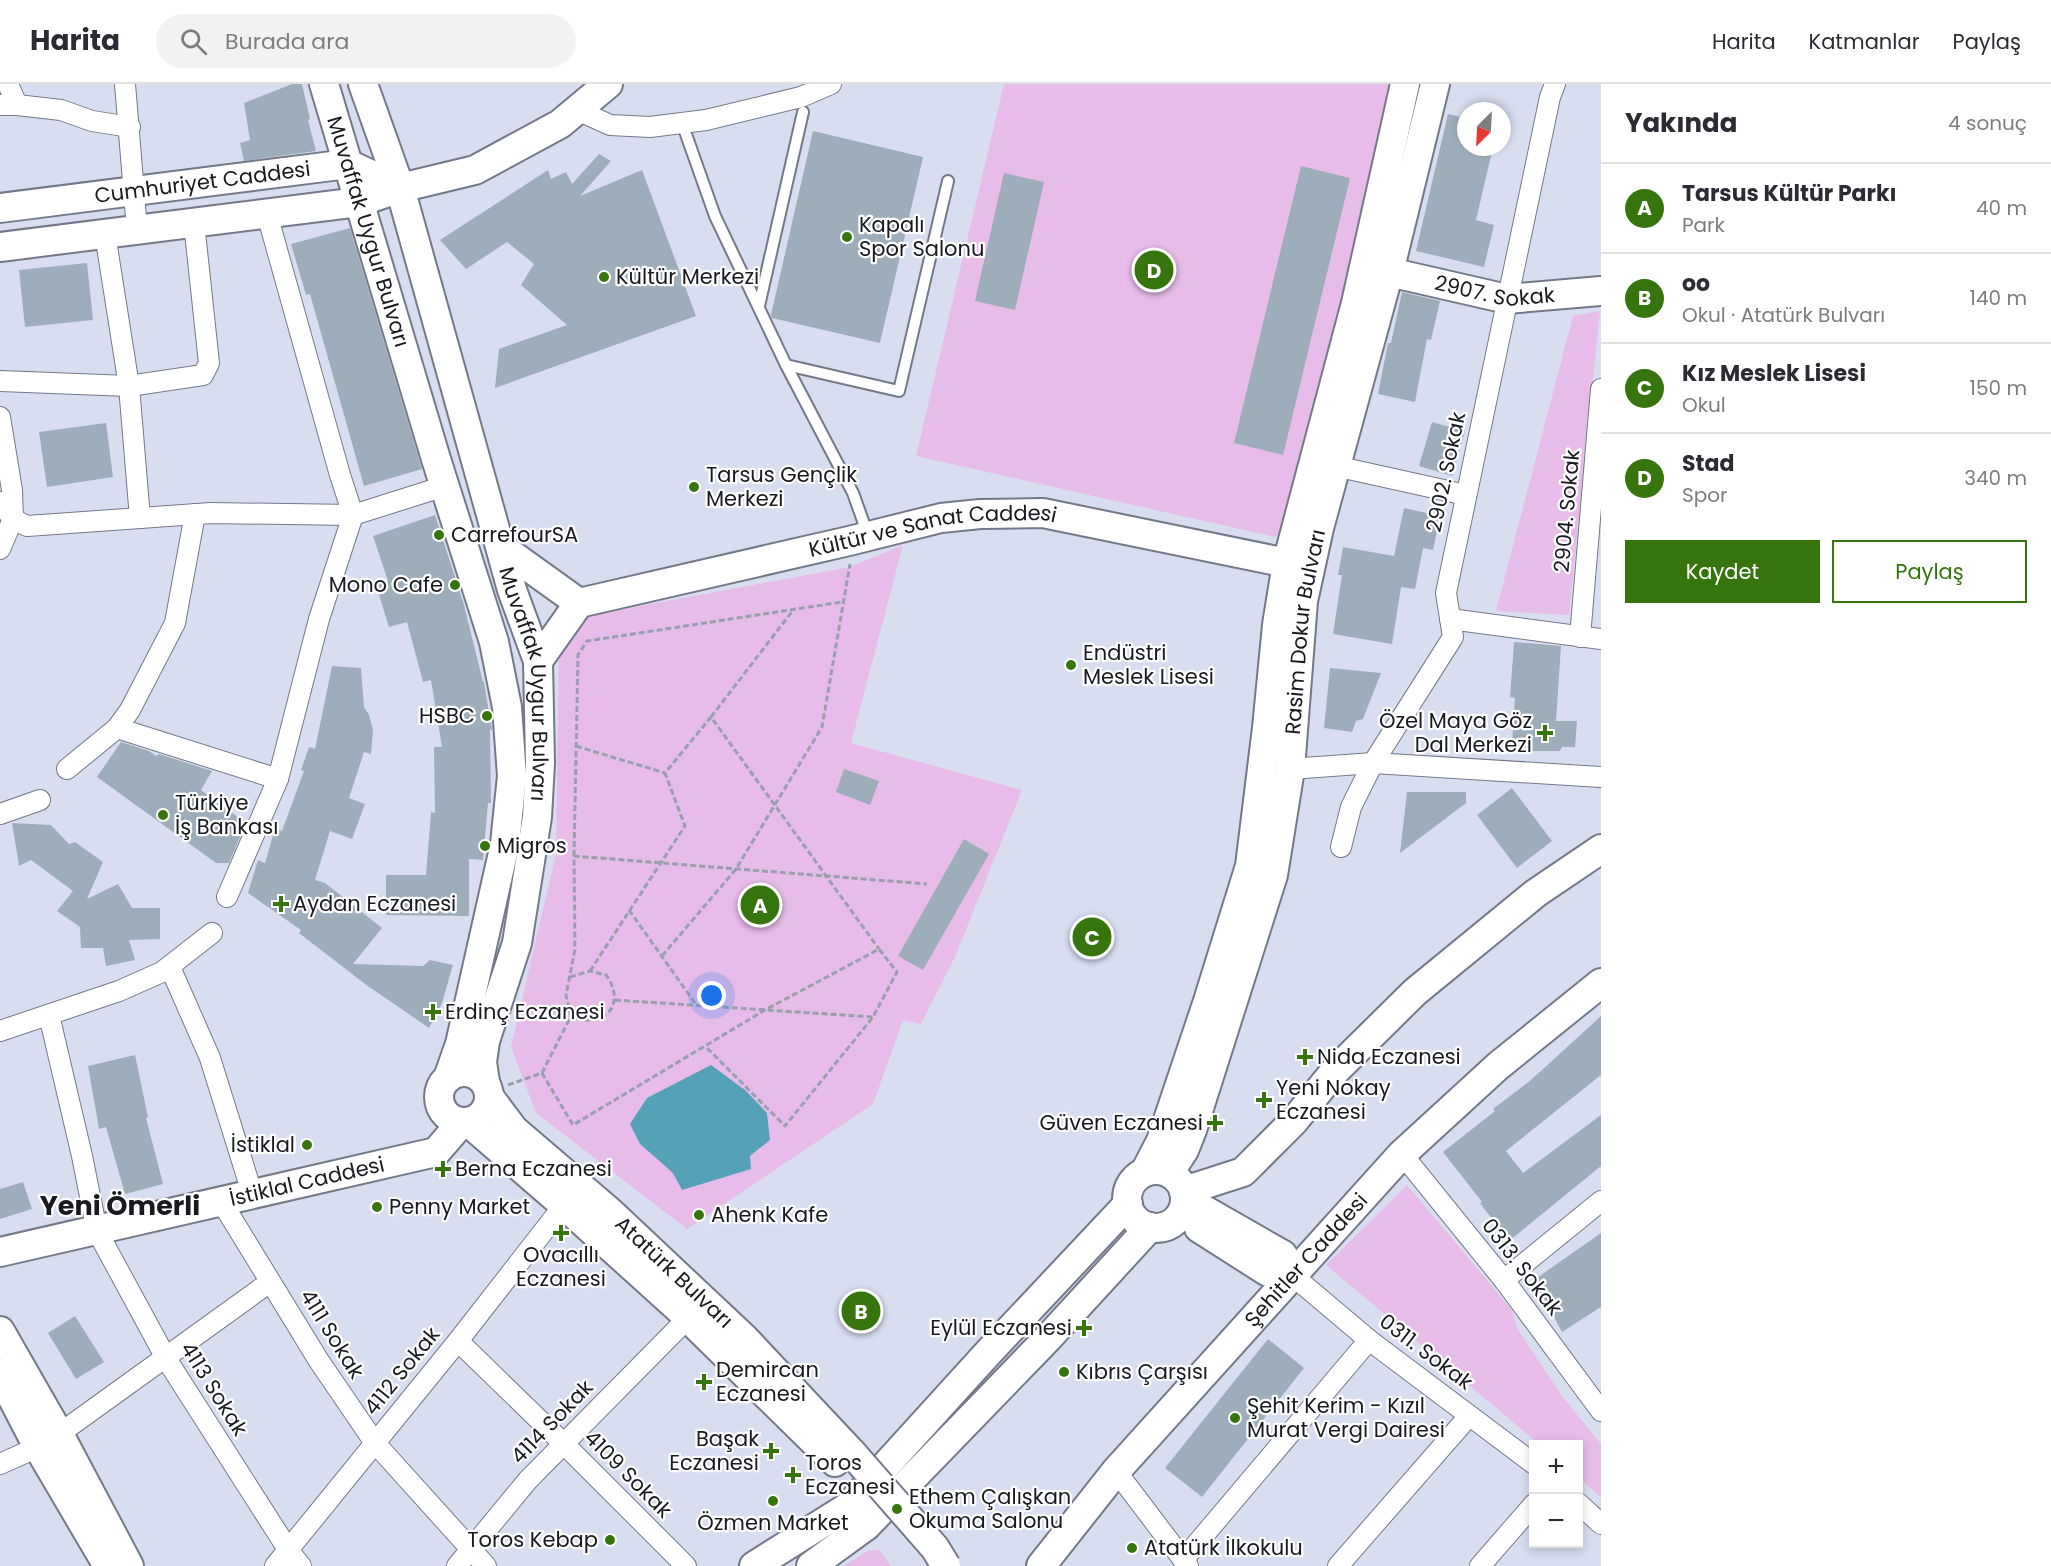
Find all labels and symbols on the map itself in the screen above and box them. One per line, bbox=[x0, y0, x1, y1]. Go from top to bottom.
north arrow bbox=[1457, 102, 1511, 156]
street label: Muvaffak Uygur Bulvarı bbox=[320, 112, 417, 350]
street label: Cumhuriyet Caddesi bbox=[93, 154, 312, 210]
place label: Kapalı Spor Salonu bbox=[859, 210, 984, 263]
marker: Kapalı Spor Salonu bbox=[840, 230, 854, 244]
pin: D bbox=[1134, 248, 1174, 292]
place label: Kültür Merkezi bbox=[616, 262, 759, 291]
street label: 2907. Sokak bbox=[1432, 268, 1556, 313]
marker: Kültür Merkezi bbox=[597, 270, 611, 284]
street label: 2902. Sokak bbox=[1419, 409, 1472, 535]
street label: 2904. Sokak bbox=[1547, 448, 1586, 574]
place label: Tarsus Gençlik Merkezi bbox=[706, 460, 857, 513]
marker: Tarsus Gençlik Merkezi bbox=[687, 480, 701, 494]
street label: Kültür ve Sanat Caddesi bbox=[806, 498, 1059, 564]
place label: CarrefourSA bbox=[451, 520, 578, 549]
street label: Rasim Dokur Bulvarı bbox=[1278, 526, 1332, 736]
marker: CarrefourSA bbox=[432, 528, 446, 542]
street label: Muvaffak Uygur Bulvarı bbox=[492, 563, 555, 802]
place label: Mono Cafe bbox=[329, 570, 443, 599]
marker: Mono Cafe bbox=[448, 578, 462, 592]
place label: Endüstri Meslek Lisesi bbox=[1083, 638, 1214, 691]
marker: Endüstri Meslek Lisesi bbox=[1064, 658, 1078, 672]
place label: HSBC bbox=[419, 701, 475, 730]
place label: Özel Maya Göz Dal Merkezi bbox=[1379, 706, 1532, 759]
marker: HSBC bbox=[480, 709, 494, 723]
marker: Özel Maya Göz Dal Merkezi bbox=[1536, 724, 1554, 742]
place label: Türkiye İş Bankası bbox=[175, 788, 278, 841]
marker: Türkiye İş Bankası bbox=[156, 808, 170, 822]
place label: Migros bbox=[497, 831, 567, 860]
marker: Migros bbox=[478, 839, 492, 853]
pin: A bbox=[740, 882, 780, 928]
place label: Aydan Eczanesi bbox=[293, 889, 456, 918]
marker: Aydan Eczanesi bbox=[274, 897, 288, 911]
pin: C bbox=[1072, 914, 1112, 960]
your location bbox=[697, 981, 726, 1010]
place label: Erdinç Eczanesi bbox=[445, 997, 605, 1026]
marker: Erdinç Eczanesi bbox=[426, 1005, 440, 1019]
place label: Nida Eczanesi bbox=[1317, 1042, 1461, 1071]
marker: Nida Eczanesi bbox=[1298, 1050, 1312, 1064]
place label: Yeni Nokay Eczanesi bbox=[1276, 1073, 1391, 1126]
marker: Yeni Nokay Eczanesi bbox=[1257, 1093, 1271, 1107]
place label: Güven Eczanesi bbox=[1040, 1108, 1203, 1137]
marker: Güven Eczanesi bbox=[1208, 1116, 1222, 1130]
place label: İstiklal bbox=[231, 1130, 295, 1159]
marker: İstiklal bbox=[300, 1138, 314, 1152]
street label: İstiklal Caddesi bbox=[227, 1149, 387, 1213]
place label: Berna Eczanesi bbox=[455, 1154, 612, 1183]
marker: Berna Eczanesi bbox=[436, 1162, 450, 1176]
district label: Yeni Ömerli bbox=[40, 1187, 200, 1224]
street label: Şehitler Caddesi bbox=[1238, 1187, 1374, 1333]
place label: Penny Market bbox=[389, 1192, 530, 1221]
marker: Penny Market bbox=[370, 1200, 384, 1214]
place label: Ahenk Kafe bbox=[711, 1200, 828, 1229]
marker: Ahenk Kafe bbox=[692, 1208, 706, 1222]
street label: Atatürk Bulvarı bbox=[609, 1209, 740, 1334]
street label: 0313. Sokak bbox=[1475, 1212, 1570, 1322]
marker: Ovacıllı Eczanesi bbox=[554, 1226, 568, 1240]
place label: Ovacıllı Eczanesi bbox=[516, 1240, 606, 1293]
street label: 4111 Sokak bbox=[293, 1283, 371, 1384]
pin: B bbox=[842, 1288, 880, 1334]
street label: 0311. Sokak bbox=[1373, 1307, 1479, 1397]
place label: Eylül Eczanesi bbox=[930, 1313, 1072, 1342]
street label: 4112 Sokak bbox=[357, 1320, 446, 1421]
marker: Eylül Eczanesi bbox=[1077, 1321, 1091, 1335]
street label: 4113 Sokak bbox=[174, 1336, 255, 1442]
place label: Demircan Eczanesi bbox=[716, 1355, 819, 1408]
place label: Kıbrıs Çarşısı bbox=[1076, 1357, 1208, 1386]
marker: Kıbrıs Çarşısı bbox=[1057, 1365, 1071, 1379]
street label: 4114 Sokak bbox=[504, 1373, 599, 1470]
marker: Demircan Eczanesi bbox=[697, 1375, 711, 1389]
place label: Şehit Kerim - Kızıl Murat Vergi Dairesi bbox=[1247, 1391, 1445, 1444]
marker: Şehit Kerim - Kızıl Murat Vergi Dairesi bbox=[1228, 1411, 1242, 1425]
street label: 4109 Sokak bbox=[578, 1423, 679, 1524]
place label: Başak Eczanesi bbox=[669, 1424, 759, 1477]
marker: Başak Eczanesi bbox=[764, 1444, 778, 1458]
place label: Toros Eczanesi bbox=[805, 1448, 895, 1501]
marker: Toros Eczanesi bbox=[786, 1468, 800, 1482]
place label: Ethem Çalışkan Okuma Salonu bbox=[909, 1482, 1071, 1535]
marker: Özmen Market bbox=[766, 1494, 780, 1508]
marker: Ethem Çalışkan Okuma Salonu bbox=[890, 1502, 904, 1516]
place label: Özmen Market bbox=[697, 1508, 849, 1537]
place label: Toros Kebap bbox=[467, 1525, 598, 1554]
marker: Toros Kebap bbox=[603, 1533, 617, 1547]
place label: Atatürk İlkokulu bbox=[1144, 1533, 1303, 1562]
marker: Atatürk İlkokulu bbox=[1125, 1541, 1139, 1555]

